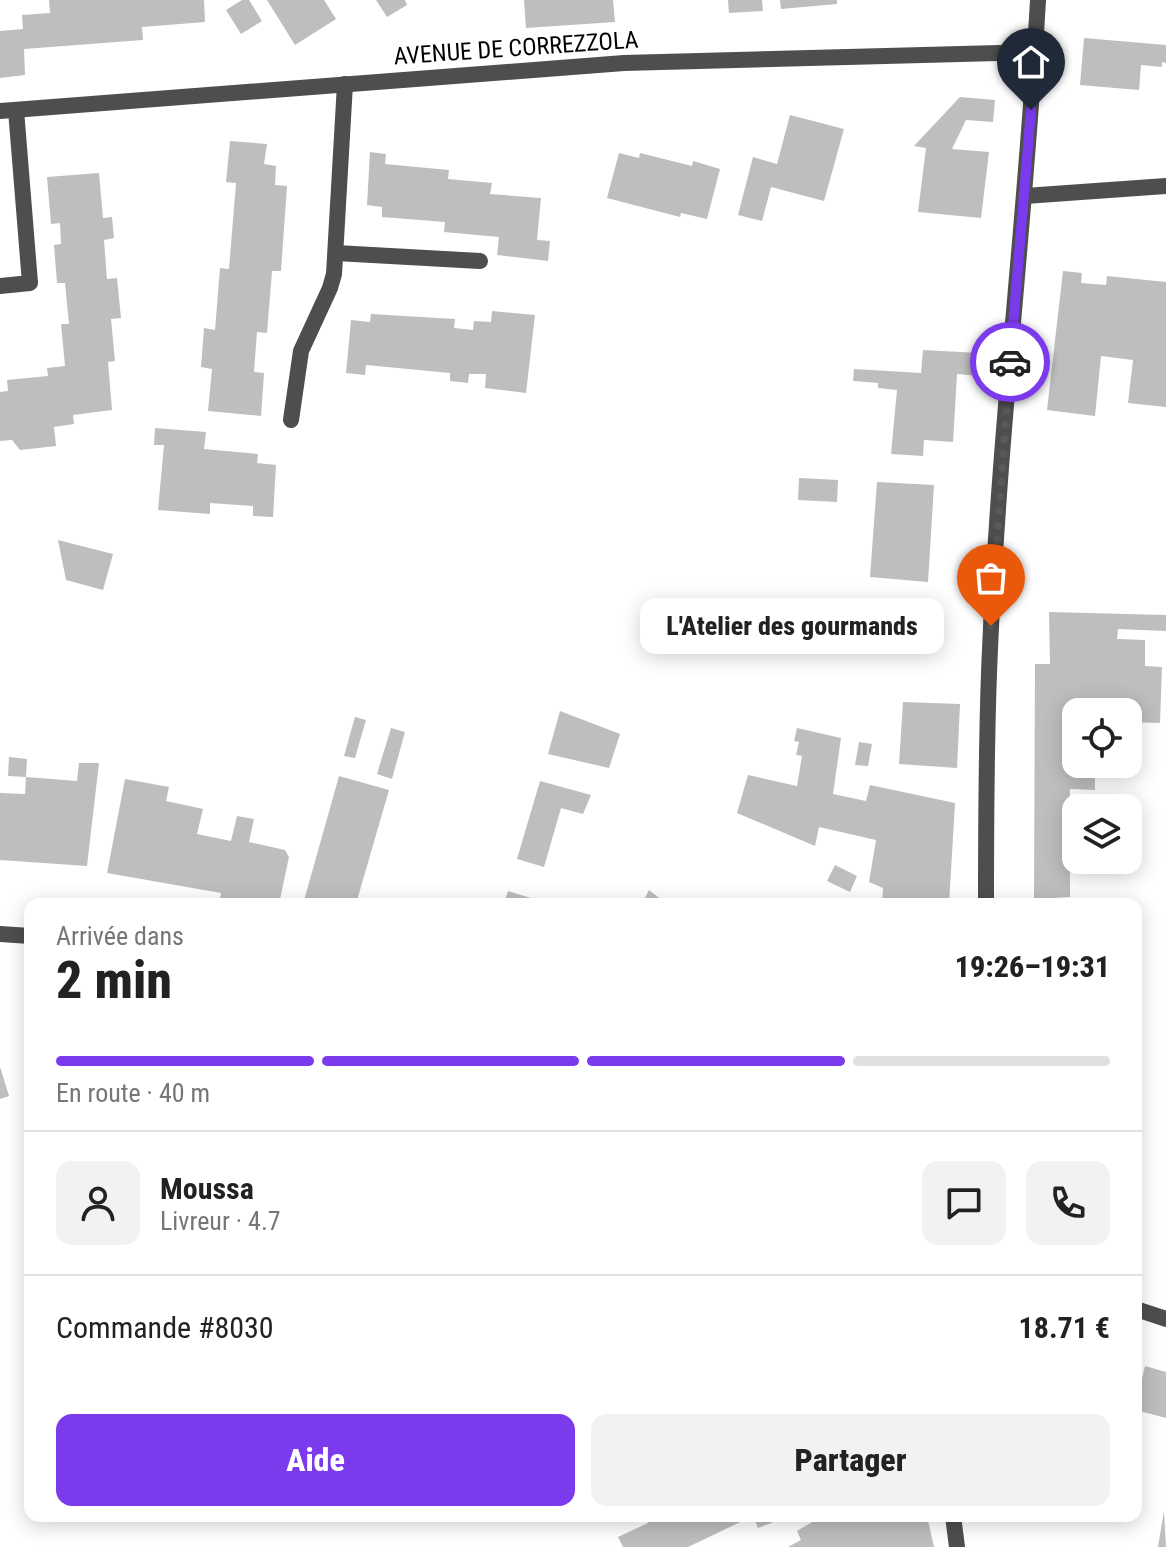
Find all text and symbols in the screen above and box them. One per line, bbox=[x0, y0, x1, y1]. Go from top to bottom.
street label: AVENUE DE CORREZZOLA bbox=[393, 25, 639, 71]
pin bbox=[997, 28, 1065, 110]
icon: home bbox=[1009, 40, 1053, 84]
courier bbox=[970, 322, 1050, 402]
icon: car bbox=[988, 340, 1032, 384]
pin bbox=[957, 544, 1025, 626]
icon: bag bbox=[969, 556, 1013, 600]
callout: L'Atelier des gourmands bbox=[639, 598, 943, 654]
text: L'Atelier des gourmands bbox=[666, 611, 918, 641]
map controls bbox=[1062, 698, 1142, 874]
button: locate bbox=[1062, 698, 1142, 778]
button: layers bbox=[1062, 794, 1142, 874]
text: Arrivée dans bbox=[56, 921, 184, 951]
text: 19:26–19:31 bbox=[955, 949, 1110, 984]
text: 2 min bbox=[56, 950, 172, 1011]
text: En route · 40 m bbox=[56, 1078, 210, 1108]
button: person bbox=[56, 1161, 140, 1245]
button: chat bbox=[922, 1161, 1006, 1245]
button: phone bbox=[1026, 1161, 1110, 1245]
text: Moussa bbox=[160, 1171, 254, 1206]
text: Livreur · 4.7 bbox=[160, 1206, 281, 1236]
text: Commande #8030 bbox=[56, 1310, 274, 1345]
text: 18.71 € bbox=[1019, 1310, 1110, 1345]
button: Aide bbox=[56, 1414, 575, 1506]
button: Partager bbox=[591, 1414, 1110, 1506]

